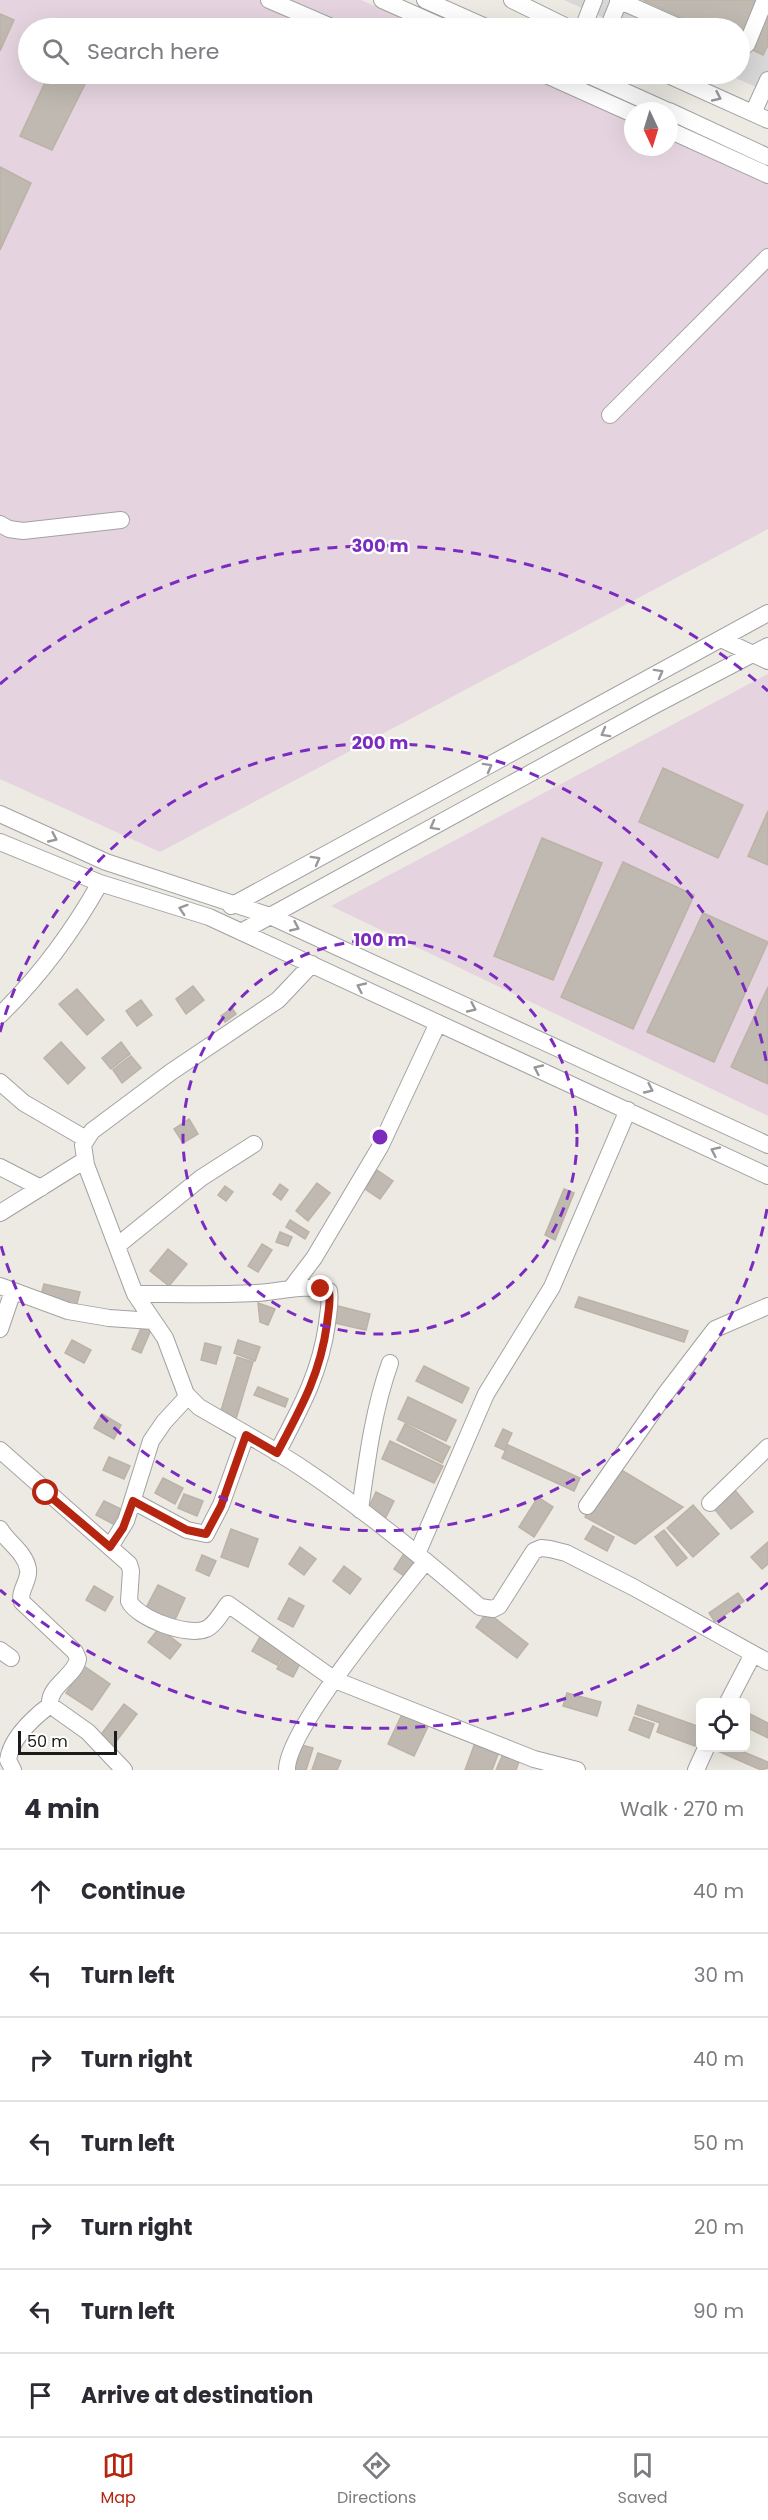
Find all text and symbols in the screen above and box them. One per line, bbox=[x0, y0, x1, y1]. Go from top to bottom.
search box bbox=[18, 18, 750, 84]
icon: search bbox=[39, 35, 72, 68]
text: Search here bbox=[87, 36, 220, 67]
one-way arrow bbox=[711, 89, 722, 101]
north arrow bbox=[624, 102, 678, 156]
text: 300 m bbox=[351, 533, 409, 558]
one-way arrow bbox=[653, 669, 663, 680]
one-way arrow bbox=[601, 726, 611, 737]
text: 200 m bbox=[352, 730, 408, 755]
one-way arrow bbox=[481, 763, 492, 774]
one-way arrow bbox=[430, 819, 440, 830]
one-way arrow bbox=[47, 831, 58, 843]
one-way arrow bbox=[310, 856, 321, 867]
one-way arrow bbox=[178, 903, 189, 916]
one-way arrow bbox=[288, 920, 299, 932]
text: 100 m bbox=[353, 927, 407, 952]
one-way arrow bbox=[357, 983, 368, 995]
one-way arrow bbox=[466, 1001, 477, 1013]
one-way arrow bbox=[534, 1064, 545, 1076]
one-way arrow bbox=[643, 1082, 654, 1094]
centre of rings bbox=[370, 1127, 390, 1147]
one-way arrow bbox=[711, 1147, 722, 1159]
route end bbox=[307, 1275, 333, 1301]
route start bbox=[32, 1479, 58, 1505]
map controls bbox=[696, 1698, 750, 1752]
button: locate bbox=[696, 1698, 750, 1752]
scale bar bbox=[18, 1728, 117, 1756]
text: 50 m bbox=[27, 1730, 68, 1753]
text: 4 min bbox=[24, 1791, 100, 1827]
text: Walk · 270 m bbox=[620, 1795, 744, 1823]
icon: ahead bbox=[24, 1875, 57, 1908]
text: Continue bbox=[81, 1876, 185, 1907]
text: 40 m bbox=[693, 1877, 744, 1905]
icon: left bbox=[24, 1959, 57, 1992]
text: Turn left bbox=[81, 1960, 175, 1991]
text: 30 m bbox=[694, 1961, 744, 1989]
icon: right bbox=[24, 2043, 57, 2076]
text: Turn right bbox=[81, 2044, 192, 2075]
text: 40 m bbox=[693, 2045, 744, 2073]
icon: left bbox=[24, 2127, 57, 2160]
text: Turn left bbox=[81, 2128, 175, 2159]
text: 50 m bbox=[693, 2129, 744, 2157]
icon: right bbox=[24, 2211, 57, 2244]
text: Turn right bbox=[81, 2212, 192, 2243]
text: 20 m bbox=[694, 2213, 744, 2241]
icon: left bbox=[24, 2295, 57, 2328]
text: Turn left bbox=[81, 2296, 175, 2327]
text: 90 m bbox=[693, 2297, 744, 2325]
icon: arrive bbox=[24, 2379, 57, 2412]
text: Arrive at destination bbox=[81, 2380, 313, 2411]
tab: Map bbox=[101, 2449, 136, 2510]
tab: Directions bbox=[337, 2449, 416, 2510]
tab: Saved bbox=[618, 2449, 667, 2510]

